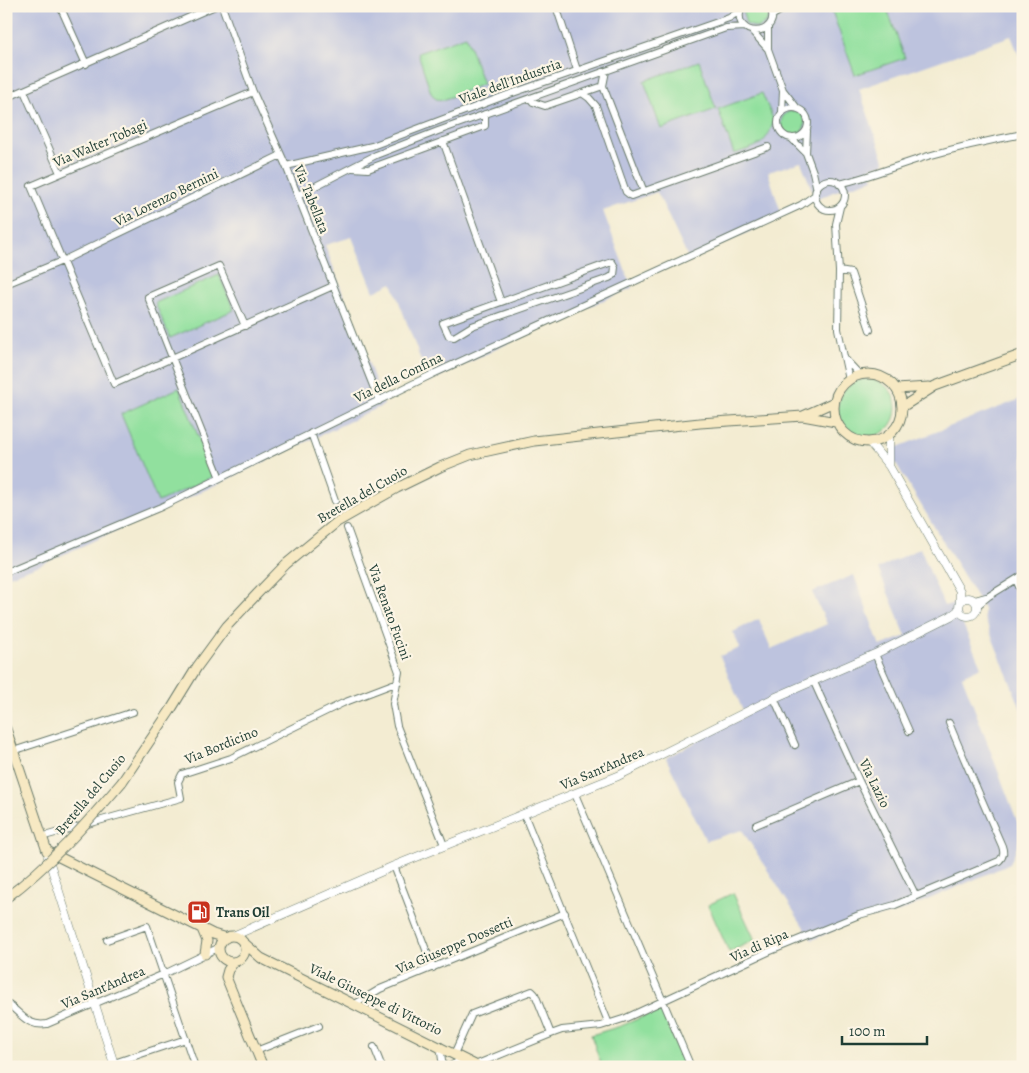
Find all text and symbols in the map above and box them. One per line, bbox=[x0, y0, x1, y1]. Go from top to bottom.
street label: Viale dell'Industria bbox=[455, 54, 564, 109]
street label: Via Walter Tobagi bbox=[49, 115, 150, 172]
street label: Via Tabellata bbox=[289, 161, 334, 237]
street label: Via Lorenzo Bernini bbox=[110, 164, 222, 231]
street label: Via della Confina bbox=[350, 348, 446, 408]
street label: Bretella del Cuoio bbox=[314, 461, 411, 528]
street label: Via Renato Fucini bbox=[363, 561, 416, 663]
street label: Via Bordicino bbox=[181, 722, 261, 769]
street label: Via Sant'Andrea bbox=[556, 742, 647, 795]
street label: Bretella del Cuoio bbox=[51, 750, 130, 839]
street label: Via Lazio bbox=[854, 755, 895, 811]
fuel station icon: Trans Oil bbox=[186, 899, 212, 925]
place label: Trans Oil bbox=[216, 903, 270, 922]
street label: Via Giuseppe Dossetti bbox=[392, 912, 516, 979]
street label: Via di Ripa bbox=[726, 924, 792, 967]
street label: Viale Giuseppe di Vittorio bbox=[305, 958, 446, 1040]
street label: Via Sant'Andrea bbox=[57, 961, 148, 1014]
scale bar bbox=[842, 1013, 926, 1045]
text: 100 m bbox=[849, 1021, 886, 1041]

